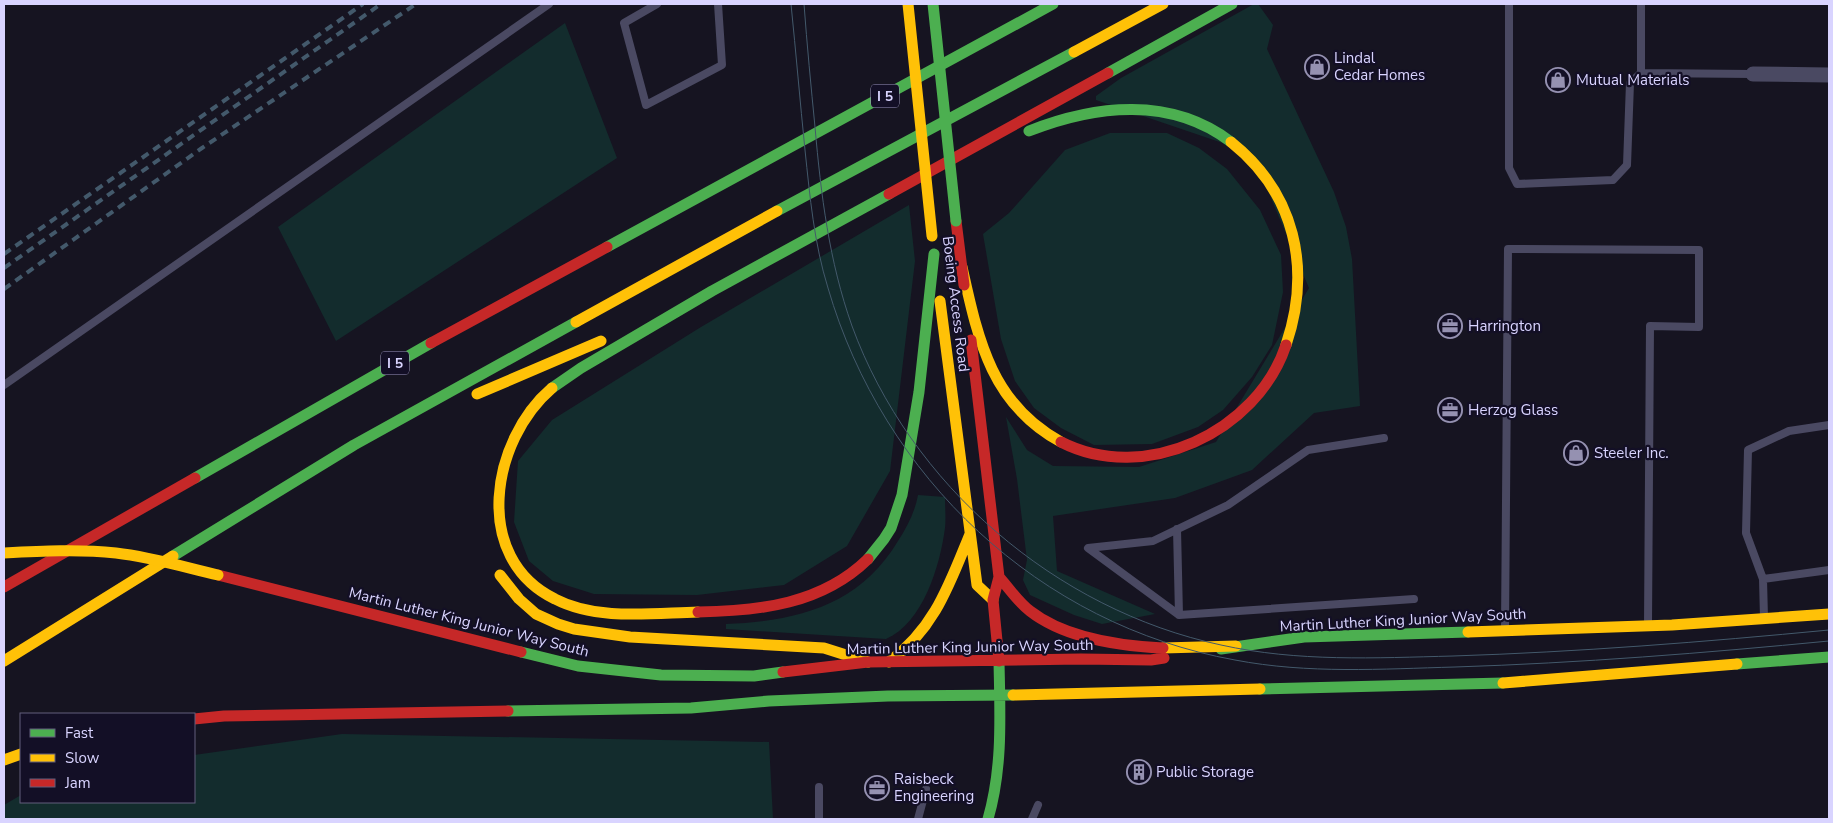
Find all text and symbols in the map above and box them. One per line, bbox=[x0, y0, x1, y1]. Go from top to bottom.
place label: Lindal Cedar Homes bbox=[1334, 48, 1425, 85]
shop icon: Lindal Cedar Homes bbox=[1304, 54, 1330, 80]
shop icon: Mutual Materials bbox=[1545, 67, 1571, 93]
place label: Mutual Materials bbox=[1576, 70, 1689, 90]
road number: I 5 bbox=[871, 84, 899, 108]
street label: Boeing Access Road bbox=[938, 235, 974, 373]
office icon: Harrington bbox=[1437, 313, 1463, 339]
place label: Harrington bbox=[1468, 316, 1541, 336]
road number: I 5 bbox=[381, 352, 409, 374]
office icon: Herzog Glass bbox=[1437, 397, 1463, 423]
place label: Herzog Glass bbox=[1468, 400, 1558, 420]
shop icon: Steeler Inc. bbox=[1563, 440, 1589, 466]
place label: Steeler Inc. bbox=[1594, 443, 1669, 463]
street label: Martin Luther King Junior Way South bbox=[347, 582, 591, 662]
street label: Martin Luther King Junior Way South bbox=[1279, 604, 1527, 636]
street label: Martin Luther King Junior Way South bbox=[846, 635, 1094, 659]
legend bbox=[20, 713, 195, 803]
text: Fast bbox=[65, 723, 94, 743]
text: Slow bbox=[65, 748, 100, 768]
building icon: Public Storage bbox=[1126, 759, 1152, 785]
place label: Public Storage bbox=[1156, 762, 1254, 782]
place label: Raisbeck Engineering bbox=[894, 769, 974, 806]
text: Jam bbox=[64, 773, 91, 793]
office icon: Raisbeck Engineering bbox=[864, 775, 890, 801]

